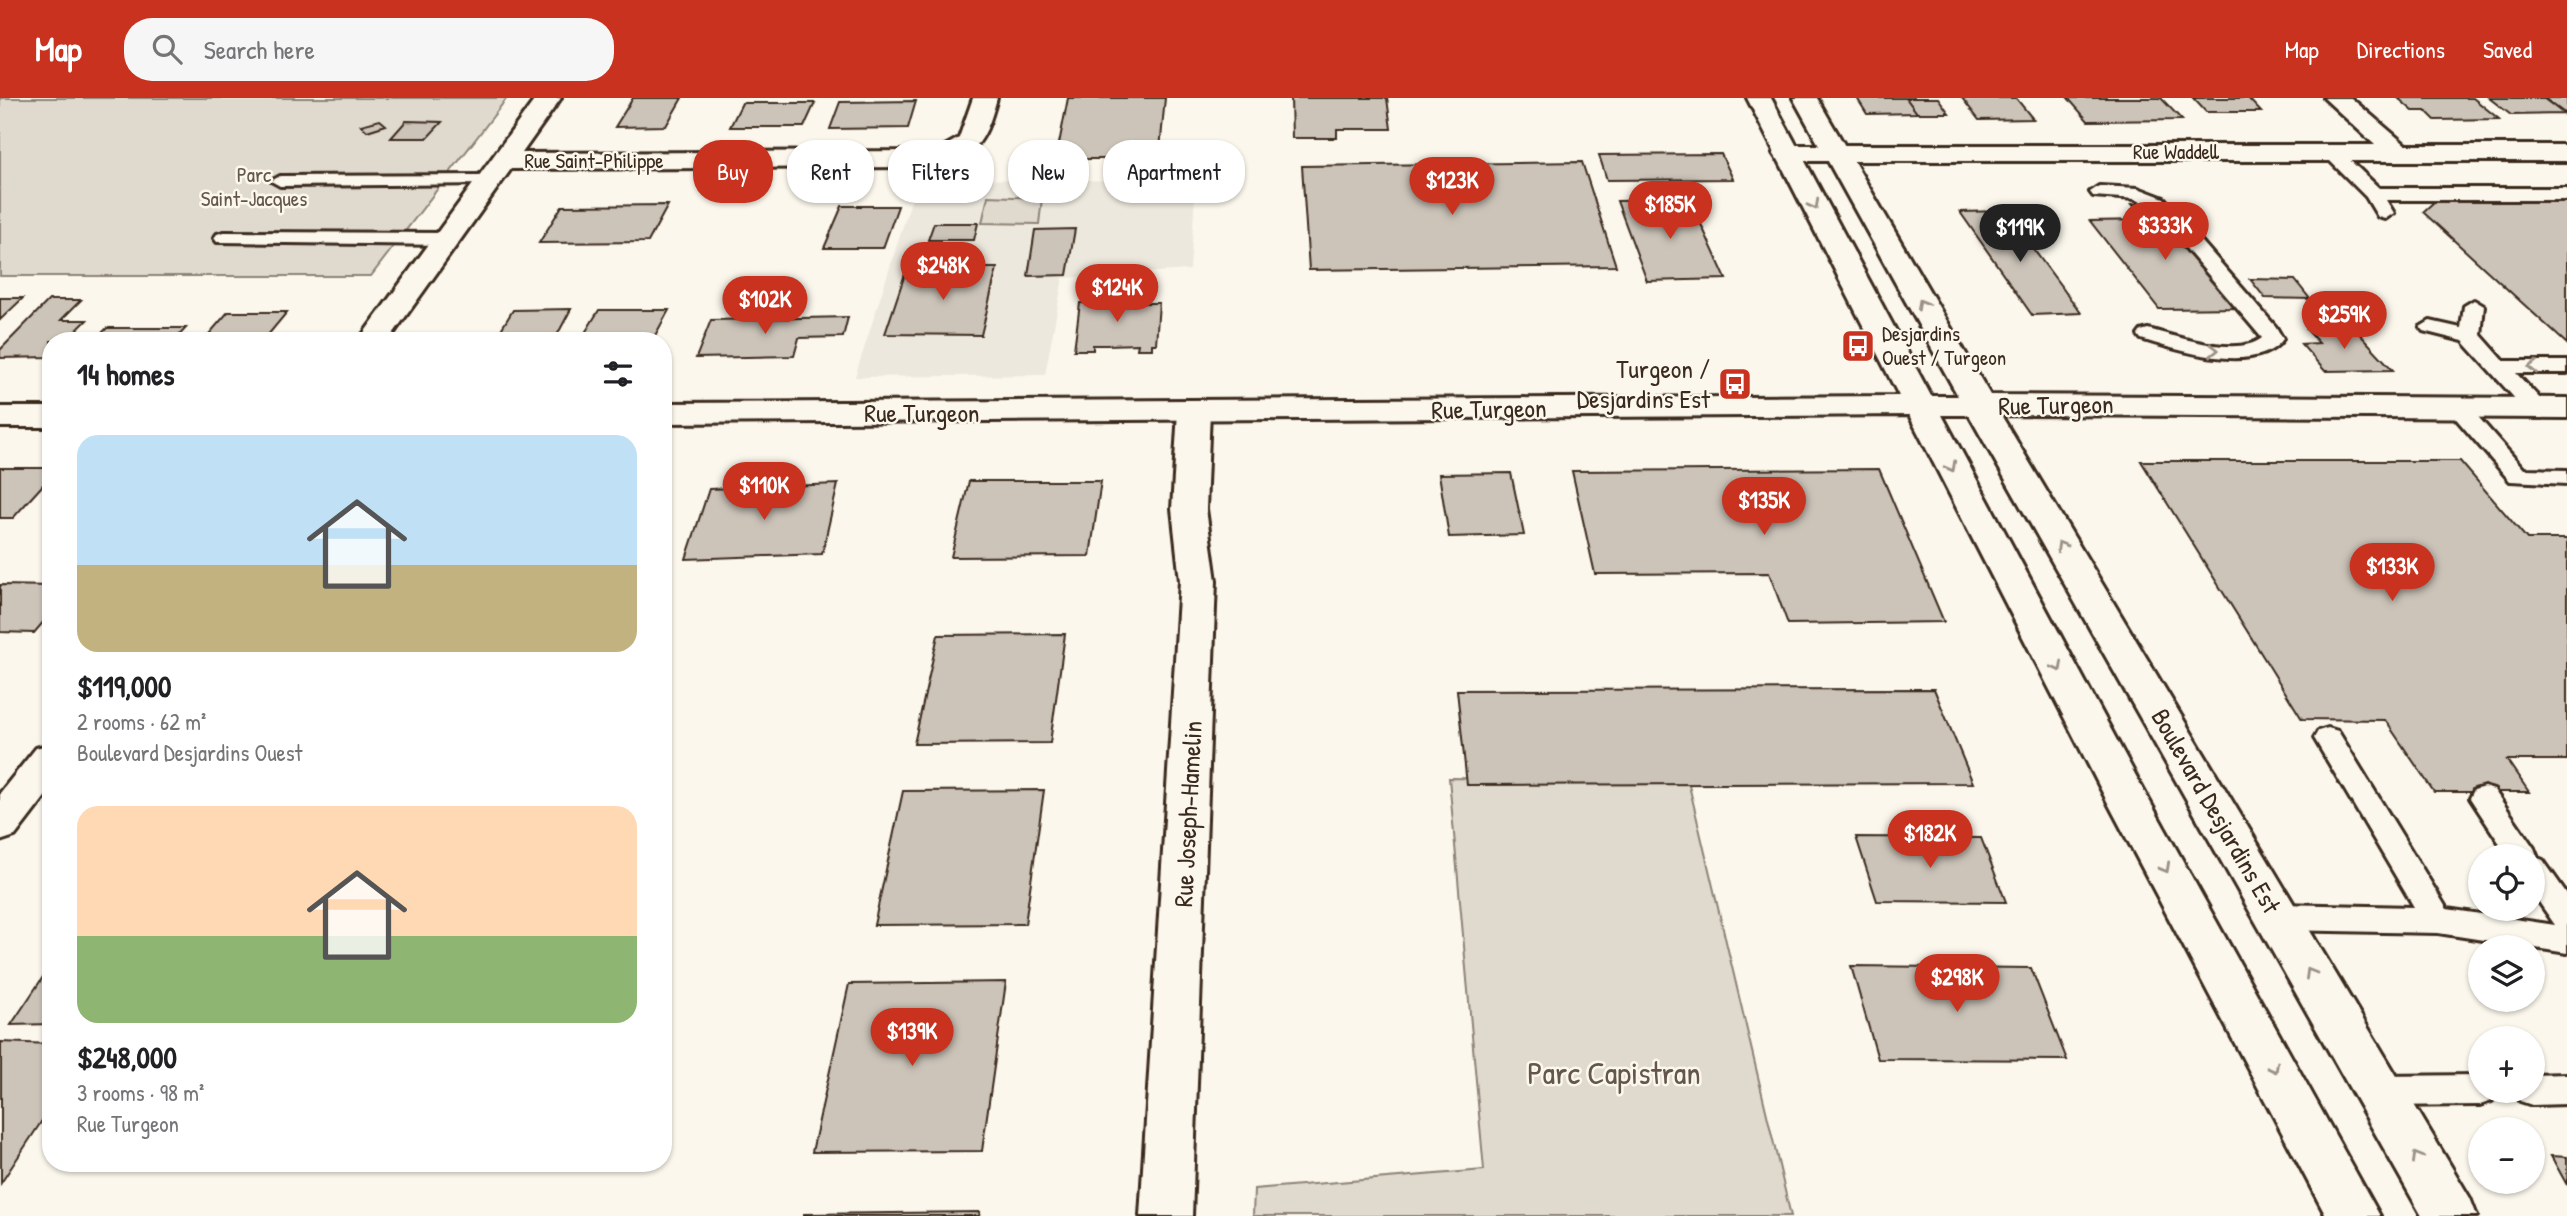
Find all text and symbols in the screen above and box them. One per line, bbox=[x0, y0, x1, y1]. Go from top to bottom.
search box bbox=[124, 18, 614, 81]
text: Map bbox=[35, 27, 82, 71]
icon: search bbox=[148, 30, 186, 68]
text: Search here bbox=[204, 32, 315, 67]
text: Map bbox=[2285, 33, 2319, 65]
text: Directions bbox=[2357, 33, 2445, 65]
text: Saved bbox=[2483, 33, 2532, 65]
street label: Rue Waddell bbox=[2133, 137, 2220, 166]
chip: Buy bbox=[693, 140, 773, 203]
chip: Rent bbox=[787, 140, 874, 203]
chip: Filters bbox=[888, 140, 994, 203]
chip: New bbox=[1008, 140, 1089, 203]
chip: Apartment bbox=[1103, 140, 1245, 203]
street label: Rue Saint-Philippe bbox=[524, 146, 664, 175]
pin: $123K bbox=[1403, 158, 1501, 217]
park label: Parc Saint-Jacques bbox=[201, 160, 307, 213]
text: $123K bbox=[1425, 164, 1479, 195]
pin: $185K bbox=[1621, 181, 1719, 241]
text: $185K bbox=[1644, 188, 1696, 219]
one-way arrow bbox=[1805, 198, 1819, 210]
pin: $333K bbox=[2116, 202, 2214, 262]
pin: $119K bbox=[1971, 204, 2069, 264]
text: $333K bbox=[2138, 209, 2192, 240]
text: $119K bbox=[1996, 211, 2044, 242]
pin: $248K bbox=[894, 242, 992, 302]
text: $248K bbox=[916, 249, 970, 280]
pin: $124K bbox=[1068, 264, 1166, 324]
text: $124K bbox=[1091, 271, 1143, 302]
pin: $102K bbox=[716, 276, 814, 336]
text: $102K bbox=[738, 283, 792, 314]
pin: $259K bbox=[2295, 292, 2393, 351]
one-way arrow bbox=[1917, 298, 1930, 311]
text: $259K bbox=[2318, 298, 2370, 329]
place label: Desjardins Ouest / Turgeon bbox=[1882, 319, 2006, 372]
bus stop icon: Desjardins Ouest / Turgeon bbox=[1839, 327, 1877, 365]
one-way arrow bbox=[2209, 342, 2220, 358]
place label: Turgeon / Desjardins Est bbox=[1577, 351, 1711, 416]
text: 14 homes bbox=[77, 354, 175, 394]
icon: filters bbox=[599, 355, 637, 393]
one-way arrow bbox=[2527, 359, 2538, 375]
bus stop icon: Turgeon / Desjardins Est bbox=[1716, 365, 1754, 403]
street label: Rue Turgeon bbox=[1998, 386, 2114, 423]
street label: Rue Turgeon bbox=[1431, 390, 1547, 427]
street label: Rue Turgeon bbox=[864, 395, 980, 430]
one-way arrow bbox=[1943, 460, 1956, 472]
pin: $110K bbox=[715, 462, 813, 522]
text: $110K bbox=[739, 469, 789, 500]
pin: $135K bbox=[1715, 478, 1813, 537]
icon: home bbox=[294, 481, 420, 607]
text: $135K bbox=[1738, 484, 1790, 515]
one-way arrow bbox=[2056, 540, 2069, 553]
pin: $133K bbox=[2343, 544, 2441, 603]
text: $133K bbox=[2366, 550, 2418, 581]
one-way arrow bbox=[2050, 660, 2063, 673]
text: $119,000 bbox=[77, 666, 171, 706]
street label: Boulevard Desjardins Est bbox=[2143, 702, 2290, 921]
text: 2 rooms · 62 m² bbox=[77, 706, 206, 737]
street label: Rue Joseph-Hamelin bbox=[1165, 720, 1210, 908]
text: Boulevard Desjardins Ouest bbox=[77, 737, 303, 768]
pin: $182K bbox=[1881, 810, 1979, 870]
text: $182K bbox=[1904, 817, 1956, 848]
map controls bbox=[2468, 844, 2545, 1194]
button: locate bbox=[2468, 844, 2545, 921]
icon: home bbox=[294, 852, 420, 978]
one-way arrow bbox=[2157, 861, 2170, 874]
button: layers bbox=[2468, 935, 2545, 1012]
pin: $298K bbox=[1908, 954, 2006, 1014]
text: $298K bbox=[1931, 961, 1983, 992]
one-way arrow bbox=[2305, 968, 2318, 981]
pin: $139K bbox=[863, 1009, 961, 1068]
text: $139K bbox=[887, 1015, 937, 1046]
button: + bbox=[2468, 1026, 2545, 1103]
text: $248,000 bbox=[77, 1037, 177, 1077]
park label: Parc Capistran bbox=[1527, 1051, 1701, 1094]
one-way arrow bbox=[2266, 1061, 2279, 1073]
text: 3 rooms · 98 m² bbox=[77, 1077, 204, 1108]
text: Rue Turgeon bbox=[77, 1108, 179, 1139]
button: − bbox=[2468, 1117, 2545, 1194]
one-way arrow bbox=[2412, 1152, 2425, 1164]

